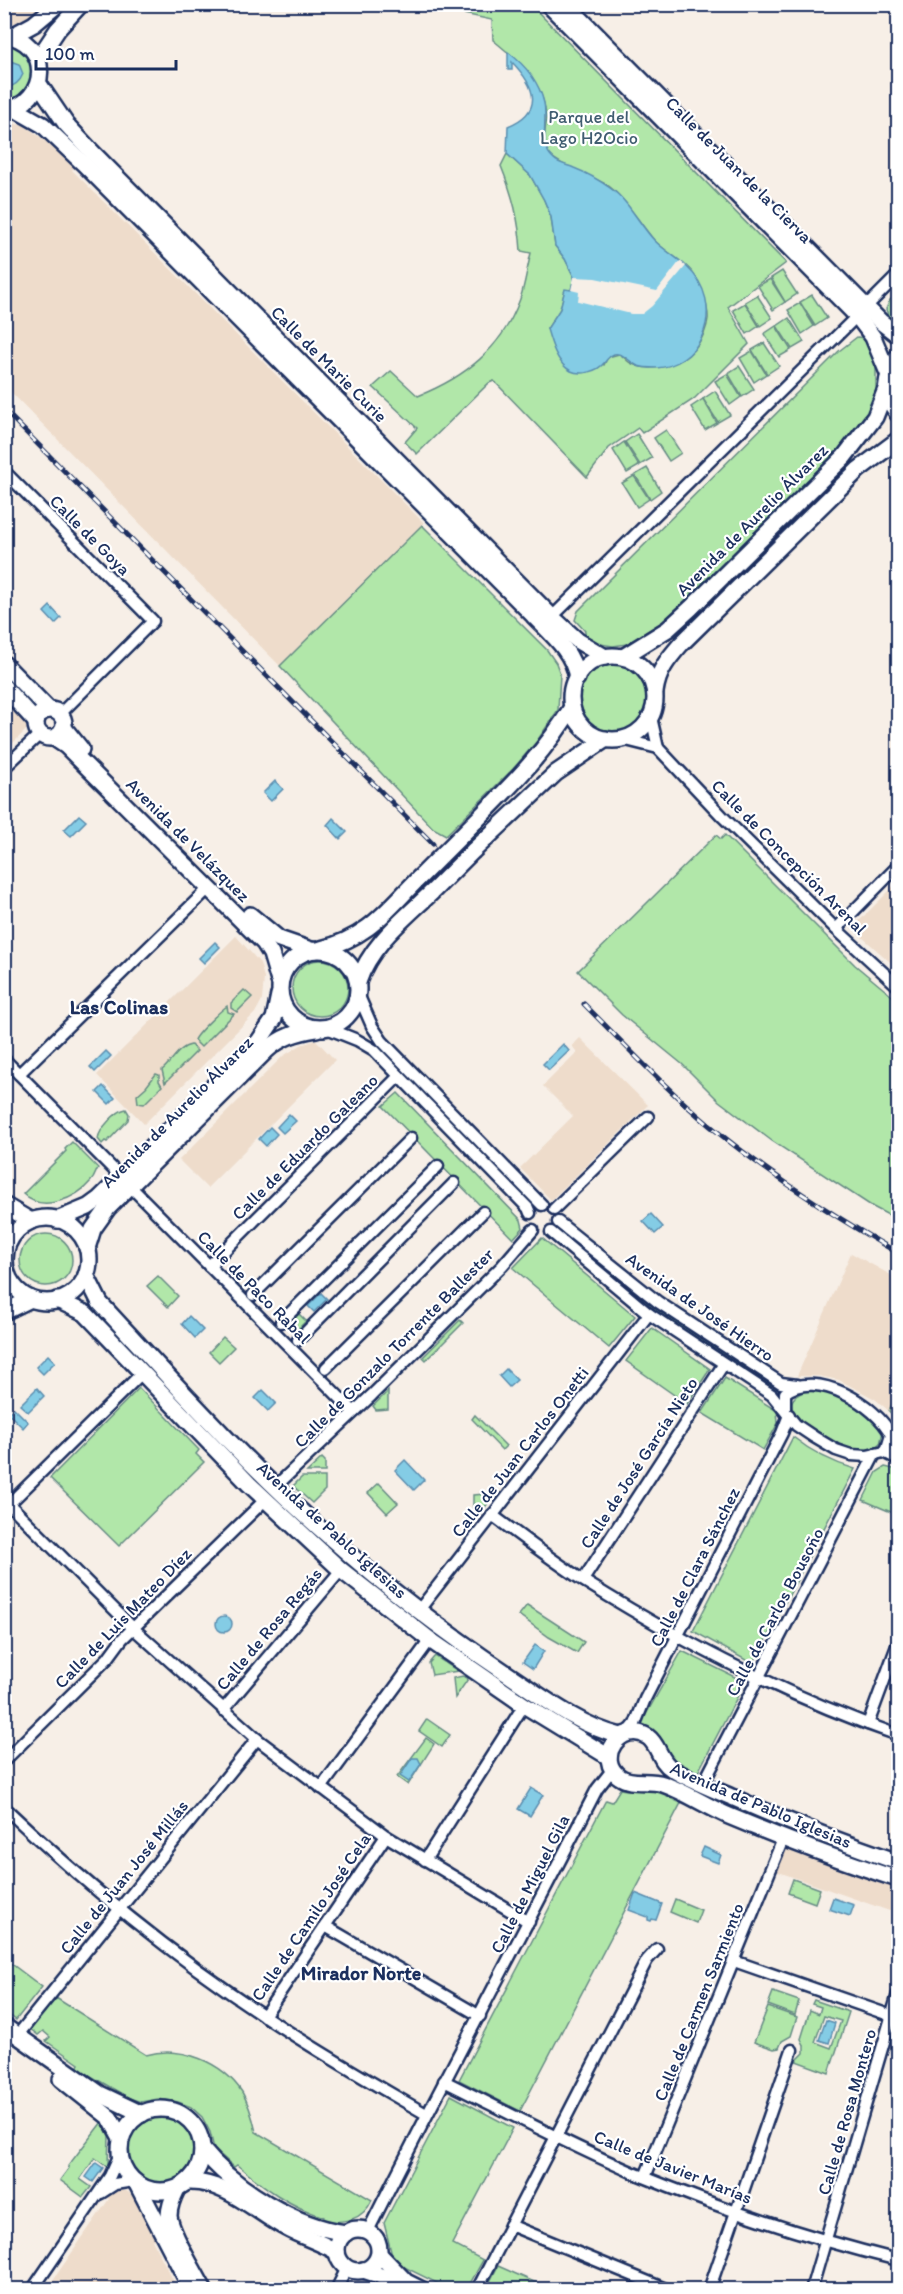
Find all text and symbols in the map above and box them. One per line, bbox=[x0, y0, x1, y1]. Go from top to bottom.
scale bar bbox=[36, 33, 176, 71]
text: 100 m bbox=[45, 43, 95, 65]
street label: Calle de Juan de la Cierva bbox=[661, 92, 817, 248]
park label: Parque del Lago H2Ocio bbox=[540, 106, 638, 149]
street label: Calle de Marie Curie bbox=[266, 301, 392, 427]
street label: Avenida de Aurelio Álvarez bbox=[671, 439, 833, 601]
street label: Calle de Goya bbox=[45, 490, 135, 580]
street label: Avenida de Velázquez bbox=[122, 774, 254, 906]
street label: Calle de Concepción Arenal bbox=[707, 775, 871, 939]
district label: Las Colinas bbox=[70, 995, 168, 1019]
street label: Avenida de Aurelio Álvarez bbox=[96, 1031, 258, 1193]
street label: Calle de Eduardo Galeano bbox=[227, 1069, 383, 1225]
street label: Calle de Paco Rabal bbox=[193, 1226, 315, 1348]
street label: Calle de Gonzalo Torrente Ballester bbox=[290, 1243, 499, 1452]
street label: Avenida de José Hierro bbox=[622, 1248, 778, 1366]
street label: Calle de Juan Carlos Onetti bbox=[446, 1362, 594, 1542]
street label: Calle de José García Nieto bbox=[575, 1373, 703, 1553]
street label: Avenida de Pablo Iglesias bbox=[252, 1457, 412, 1603]
street label: Calle de Clara Sánchez bbox=[645, 1483, 745, 1651]
street label: Calle de Carlos Bousoño bbox=[721, 1524, 829, 1700]
street label: Calle de Luis Mateo Díez bbox=[50, 1542, 197, 1693]
street label: Calle de Rosa Regás bbox=[211, 1563, 327, 1695]
street label: Avenida de Pablo Iglesias bbox=[667, 1757, 855, 1853]
street label: Calle de Juan José Millás bbox=[55, 1795, 193, 1959]
street label: Calle de Miguel Gila bbox=[485, 1811, 575, 1957]
street label: Calle de Camilo José Cela bbox=[246, 1828, 376, 2005]
street label: Calle de Carmen Sarmiento bbox=[649, 1900, 749, 2104]
district label: Mirador Norte bbox=[301, 1961, 422, 1985]
street label: Calle de Rosa Montero bbox=[813, 2026, 881, 2198]
street label: Calle de Javier Marías bbox=[591, 2125, 755, 2209]

